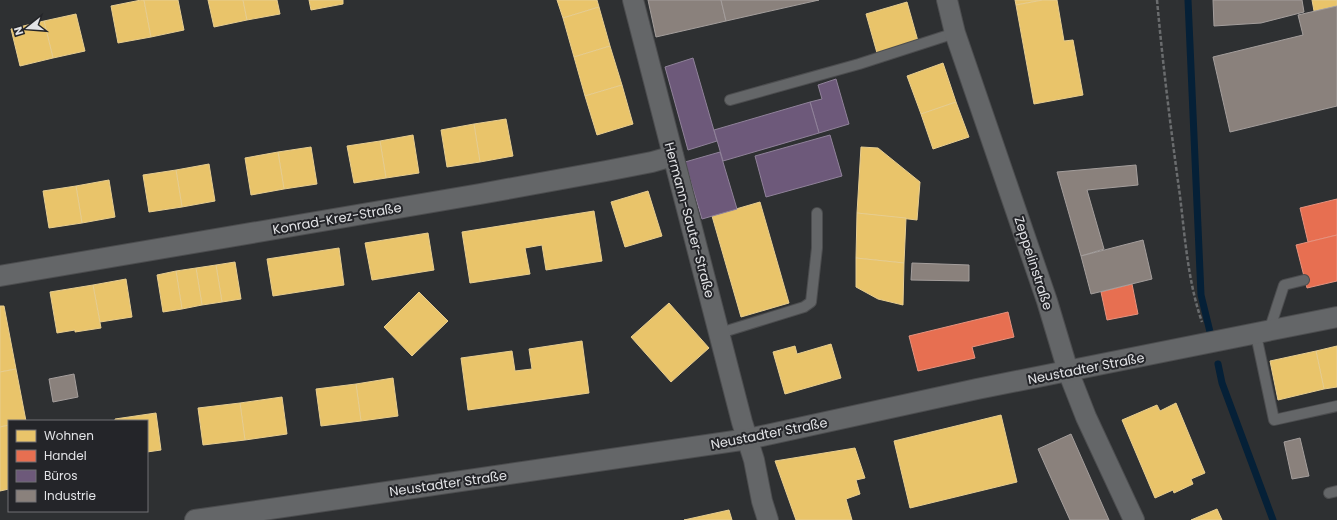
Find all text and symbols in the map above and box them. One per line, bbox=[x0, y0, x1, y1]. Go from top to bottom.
north arrow bbox=[8, 8, 48, 48]
text: N bbox=[10, 25, 27, 37]
street label: Hermann-Sauter-Straße bbox=[660, 140, 719, 300]
street label: Konrad-Krez-Straße bbox=[271, 198, 403, 239]
street label: Zeppelinstraße bbox=[1009, 214, 1058, 312]
street label: Neustadter Straße bbox=[1026, 348, 1146, 389]
street label: Neustadter Straße bbox=[709, 413, 829, 454]
legend bbox=[8, 420, 148, 512]
text: Wohnen bbox=[44, 427, 94, 444]
text: Handel bbox=[44, 447, 87, 464]
street label: Neustadter Straße bbox=[388, 466, 508, 501]
text: Büros bbox=[44, 467, 77, 484]
text: Industrie bbox=[44, 487, 96, 504]

